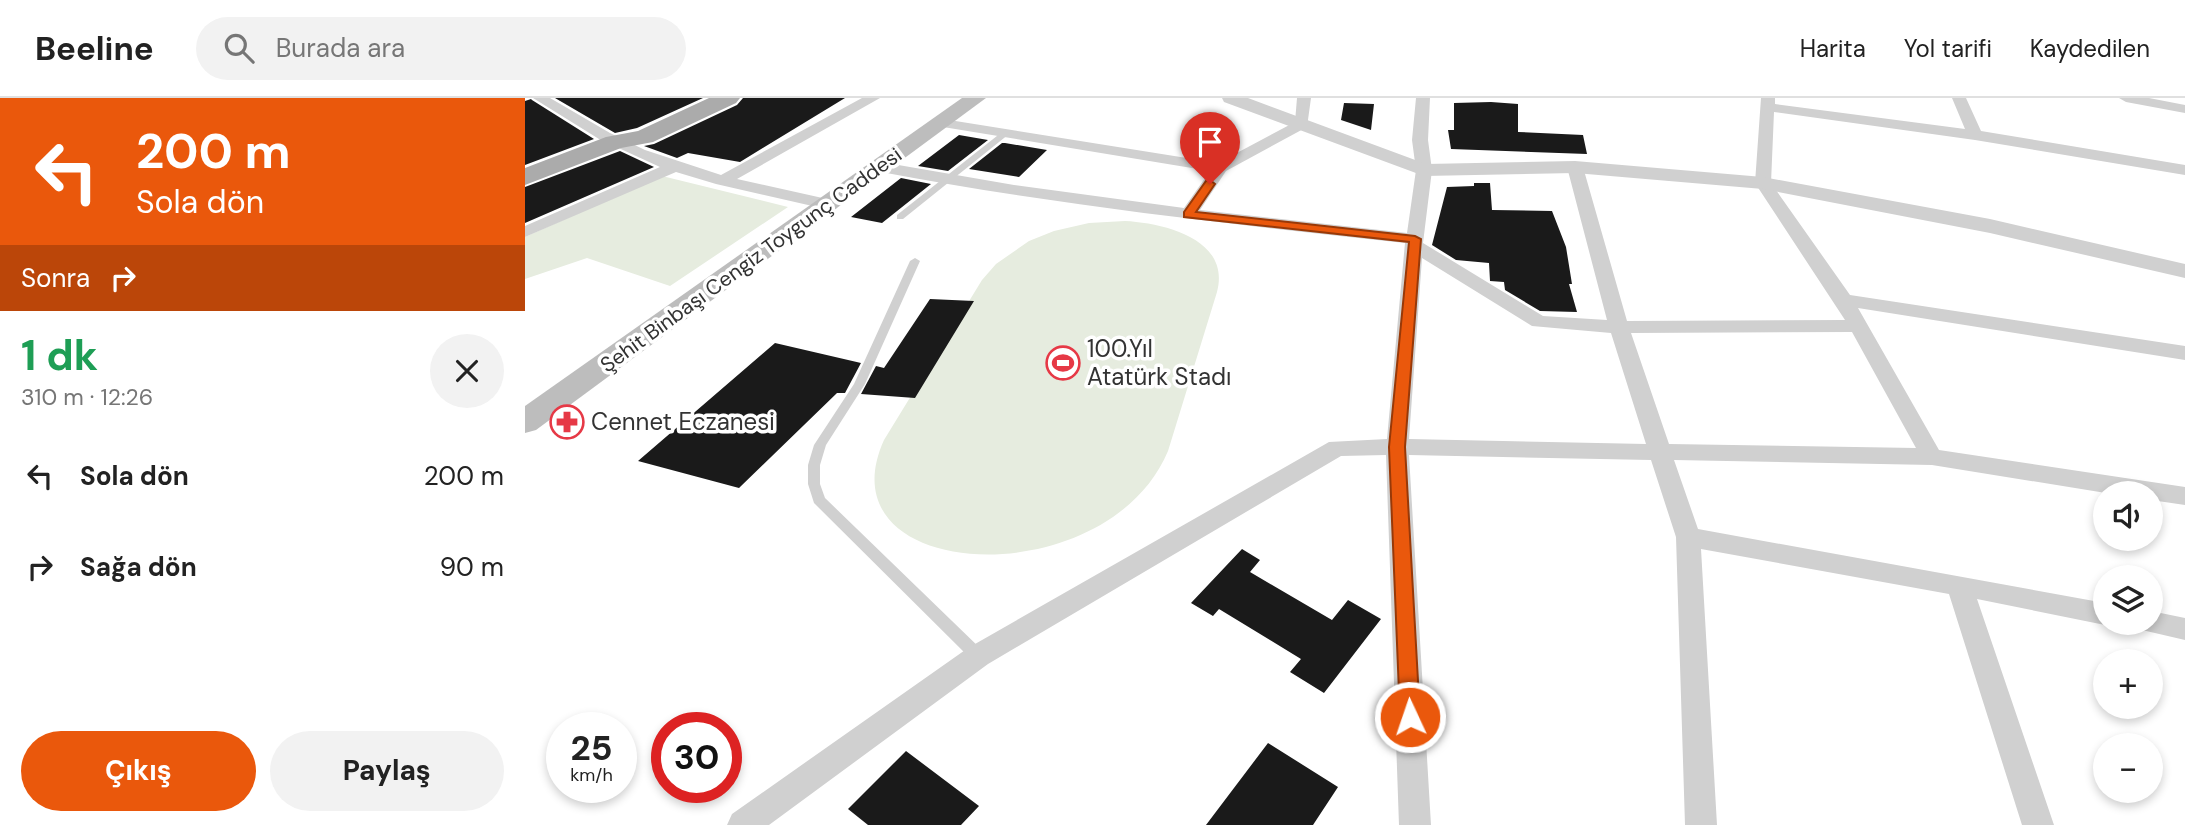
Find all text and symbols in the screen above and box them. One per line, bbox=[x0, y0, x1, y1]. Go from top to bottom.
search box bbox=[196, 17, 686, 80]
text: Beeline bbox=[35, 27, 154, 70]
icon: search bbox=[220, 29, 258, 67]
text: Burada ara bbox=[276, 31, 405, 65]
text: Harita bbox=[1800, 33, 1866, 64]
text: Yol tarifi bbox=[1904, 33, 1992, 64]
text: Kaydedilen bbox=[2030, 33, 2150, 64]
pin bbox=[1180, 112, 1240, 184]
text: 200 m bbox=[136, 119, 291, 183]
icon: arrive bbox=[1191, 123, 1229, 161]
icon: left bbox=[21, 126, 112, 217]
street label: Şehit Binbaşı Cengiz Toygunç Caddesi bbox=[595, 141, 907, 379]
text: Sola dön bbox=[136, 181, 264, 223]
icon: right bbox=[104, 259, 142, 297]
text: Sonra bbox=[21, 261, 90, 295]
text: 1 dk bbox=[21, 328, 98, 383]
place label: 100.Yıl Atatürk Stadı bbox=[1087, 333, 1231, 392]
button: close bbox=[430, 334, 504, 408]
sports icon: 100.Yıl Atatürk Stadı bbox=[1044, 344, 1082, 382]
text: 310 m · 12:26 bbox=[21, 382, 153, 412]
pharmacy icon: Cennet Eczanesi bbox=[548, 403, 586, 441]
place label: Cennet Eczanesi bbox=[591, 406, 775, 437]
icon: left bbox=[21, 457, 59, 495]
text: Sola dön bbox=[80, 459, 189, 493]
text: 200 m bbox=[424, 459, 504, 493]
map controls bbox=[2093, 481, 2163, 803]
button: sound bbox=[2093, 481, 2163, 551]
icon: right bbox=[21, 548, 59, 586]
text: Sağa dön bbox=[80, 550, 197, 584]
text: 90 m bbox=[440, 550, 504, 584]
button: layers bbox=[2093, 565, 2163, 635]
button: + bbox=[2093, 649, 2163, 719]
position arrow bbox=[1373, 680, 1447, 754]
speed limit sign: 30 bbox=[651, 712, 742, 803]
text: 25 bbox=[571, 725, 612, 771]
button: Çıkış bbox=[21, 731, 256, 811]
button: Paylaş bbox=[270, 731, 504, 811]
button: − bbox=[2093, 733, 2163, 803]
text: km/h bbox=[570, 763, 613, 787]

